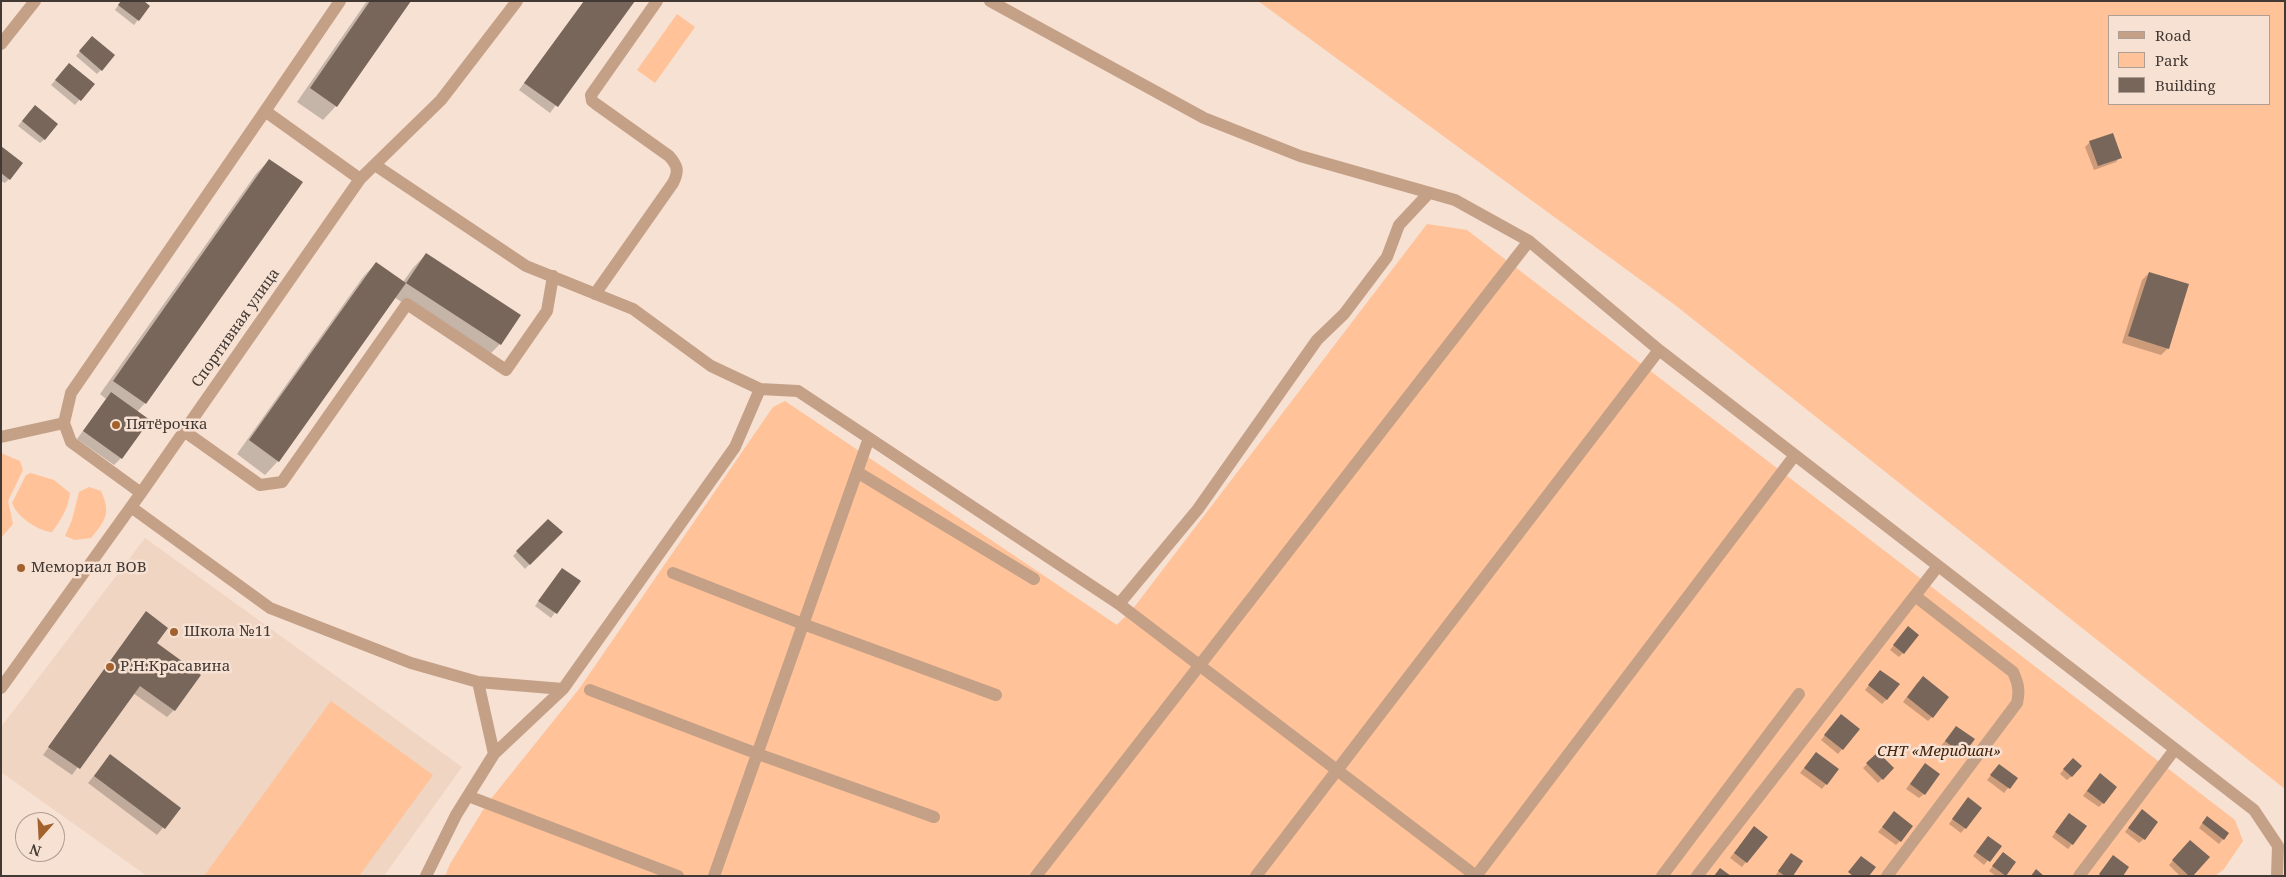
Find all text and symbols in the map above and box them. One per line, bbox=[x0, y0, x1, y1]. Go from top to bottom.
legend bbox=[2108, 15, 2271, 105]
text: Road bbox=[2155, 25, 2191, 45]
text: Park bbox=[2155, 50, 2188, 70]
text: Building bbox=[2155, 75, 2216, 95]
street label: Спортивная улица bbox=[188, 265, 284, 391]
place label: Пятёрочка bbox=[126, 416, 207, 434]
marker: Пятёрочка bbox=[110, 419, 122, 431]
place label: Мемориал ВОВ bbox=[31, 559, 146, 577]
marker: Мемориал ВОВ bbox=[15, 562, 27, 574]
place label: Школа №11 bbox=[184, 623, 271, 641]
marker: Школа №11 bbox=[168, 626, 180, 638]
place label: Р.Н.Красавина bbox=[120, 658, 230, 676]
marker: Р.Н.Красавина bbox=[104, 661, 116, 673]
park label: СНТ «Меридиан» bbox=[1877, 743, 2001, 761]
north arrow bbox=[15, 812, 65, 862]
text: N bbox=[27, 840, 44, 861]

